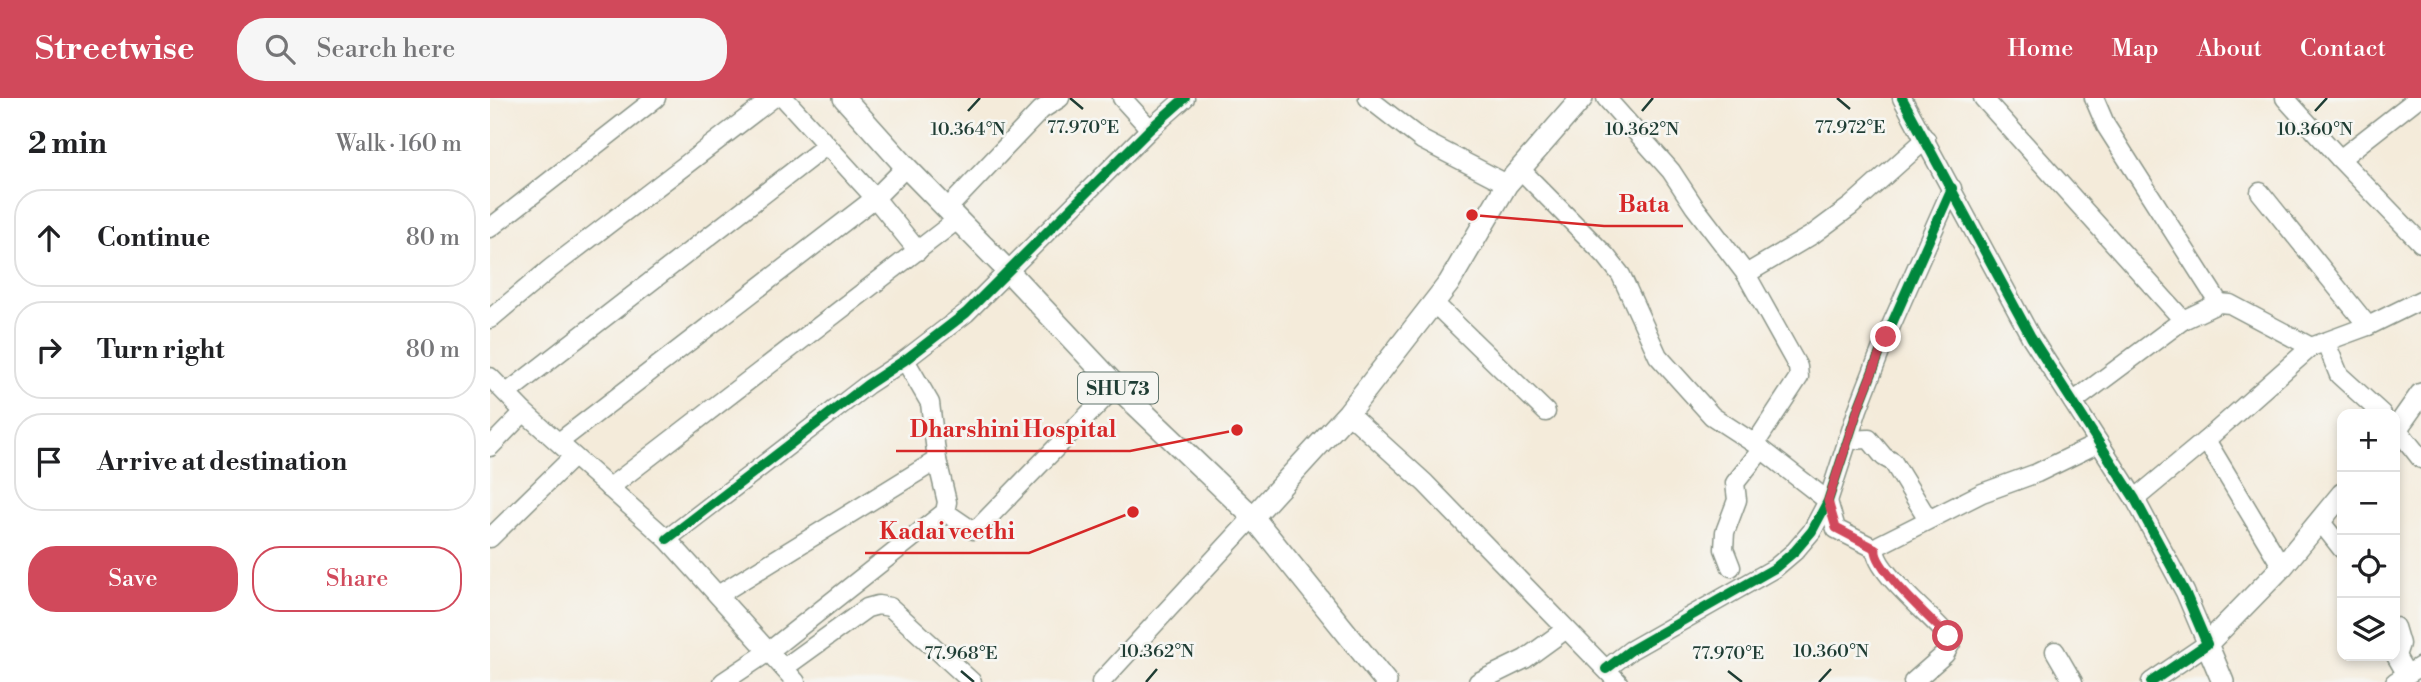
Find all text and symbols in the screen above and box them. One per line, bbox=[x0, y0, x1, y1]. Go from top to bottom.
search box bbox=[237, 18, 727, 81]
text: Streetwise bbox=[35, 29, 195, 70]
icon: search bbox=[261, 30, 299, 68]
text: Search here bbox=[317, 33, 455, 65]
text: Home bbox=[2008, 34, 2073, 64]
text: Map bbox=[2111, 34, 2159, 64]
text: About bbox=[2197, 34, 2262, 64]
text: Contact bbox=[2300, 34, 2386, 64]
text: 77.970°E bbox=[1047, 116, 1119, 139]
text: 77.972°E bbox=[1815, 116, 1885, 139]
text: 10.364°N bbox=[930, 118, 1006, 141]
text: 10.362°N bbox=[1605, 118, 1680, 141]
text: 10.360°N bbox=[2277, 118, 2354, 141]
text: 2 min bbox=[28, 125, 107, 163]
text: Walk · 160 m bbox=[336, 130, 462, 158]
callout: Bata bbox=[1604, 182, 1683, 226]
text: Bata bbox=[1619, 191, 1670, 219]
icon: ahead bbox=[30, 219, 68, 257]
text: Continue bbox=[97, 222, 210, 254]
text: 80 m bbox=[406, 224, 460, 252]
route end bbox=[1870, 321, 1901, 352]
icon: right bbox=[30, 331, 68, 369]
text: Turn right bbox=[97, 334, 225, 366]
text: 80 m bbox=[406, 336, 460, 364]
road number: SHU73 bbox=[1078, 372, 1158, 404]
callout: Dharshini Hospital bbox=[896, 407, 1130, 451]
map controls bbox=[2337, 409, 2400, 661]
button: + bbox=[2337, 409, 2400, 472]
text: Dharshini Hospital bbox=[910, 416, 1117, 444]
icon: arrive bbox=[30, 443, 68, 481]
text: Arrive at destination bbox=[97, 446, 347, 478]
button: − bbox=[2337, 472, 2400, 535]
callout: Kadai veethi bbox=[865, 509, 1029, 553]
text: Kadai veethi bbox=[879, 518, 1015, 546]
button: locate bbox=[2337, 535, 2400, 598]
button: Save bbox=[28, 546, 238, 612]
button: Share bbox=[252, 546, 462, 612]
button: layers bbox=[2337, 598, 2400, 661]
route start bbox=[1932, 620, 1963, 651]
text: 10.362°N bbox=[1120, 640, 1195, 663]
text: 10.360°N bbox=[1793, 640, 1870, 663]
text: 77.968°E bbox=[924, 642, 998, 665]
text: 77.970°E bbox=[1692, 642, 1764, 665]

